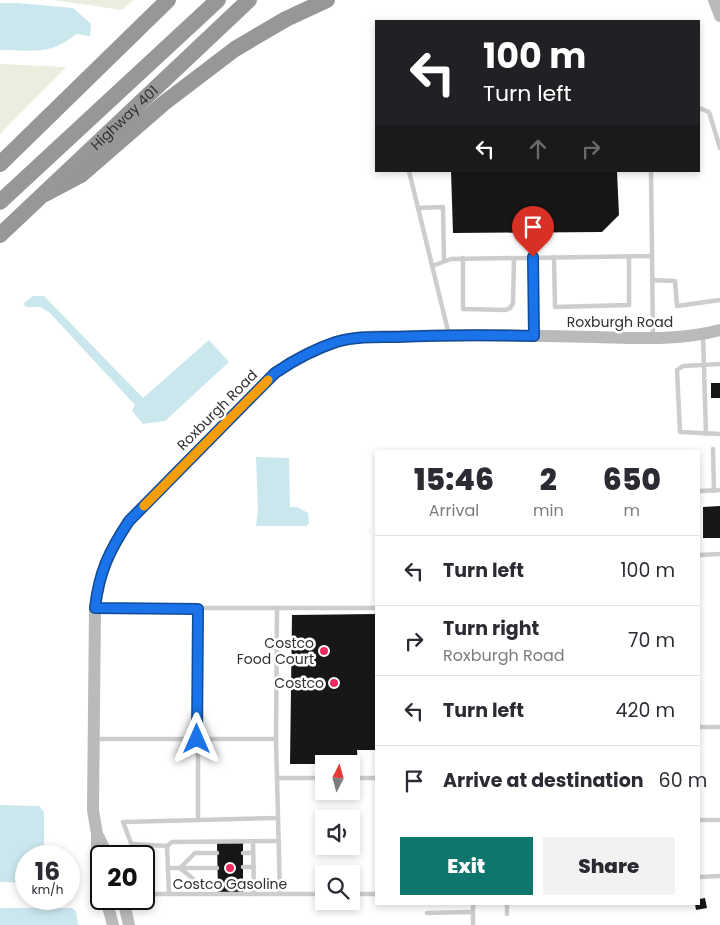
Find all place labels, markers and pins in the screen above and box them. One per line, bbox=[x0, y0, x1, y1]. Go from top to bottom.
pin bbox=[512, 206, 554, 257]
place label: Costco Food Court bbox=[237, 633, 314, 669]
marker: Costco Food Court bbox=[318, 645, 330, 657]
place label: Costco bbox=[274, 673, 324, 693]
marker: Costco bbox=[328, 677, 340, 689]
marker: Costco Gasoline bbox=[224, 862, 236, 874]
place label: Costco Gasoline bbox=[173, 874, 288, 894]

